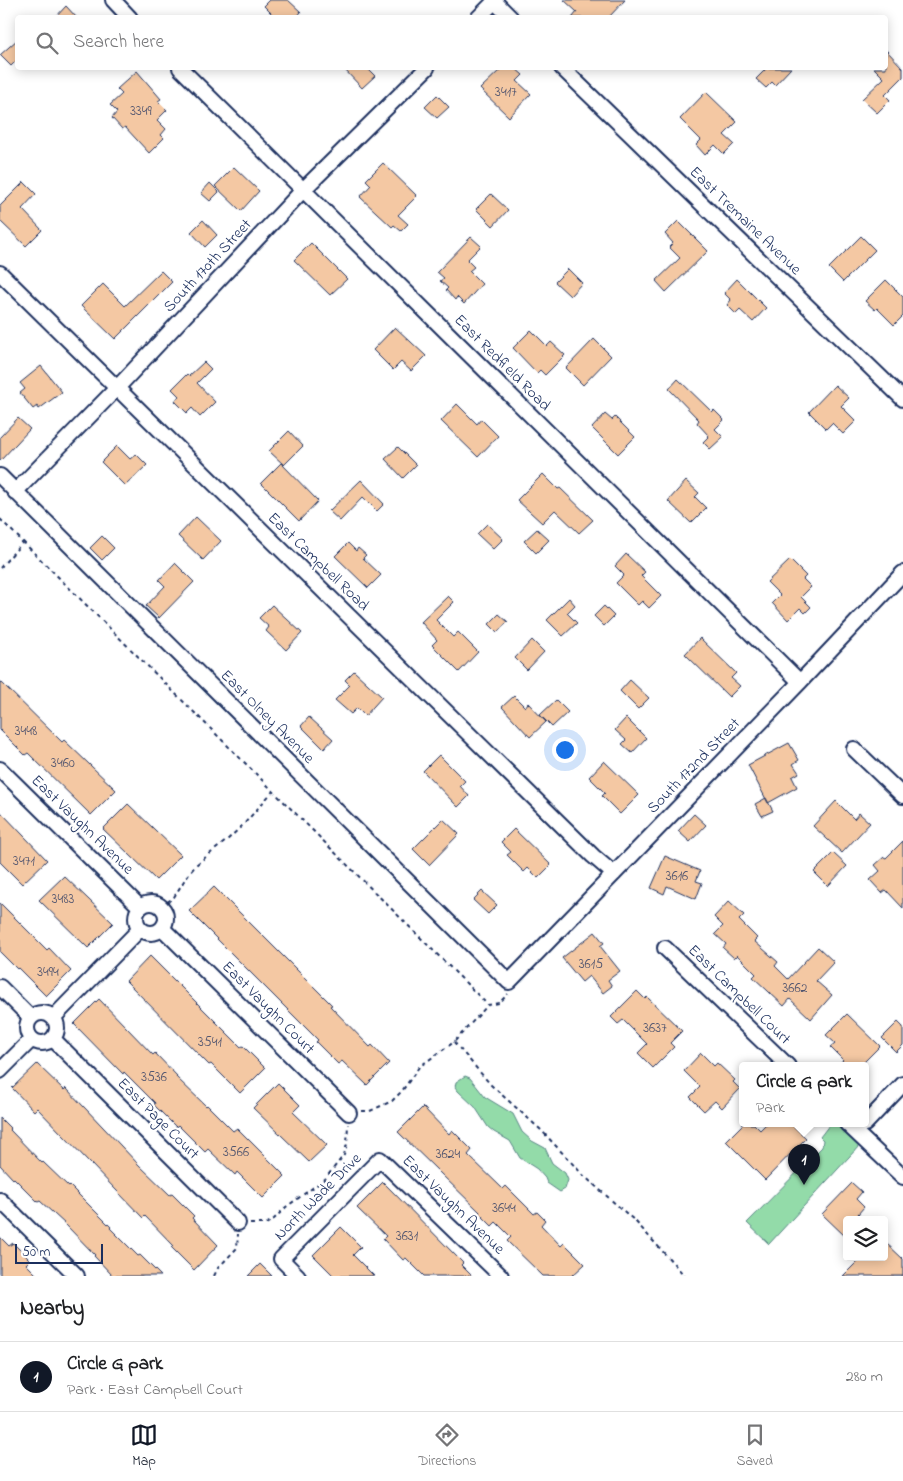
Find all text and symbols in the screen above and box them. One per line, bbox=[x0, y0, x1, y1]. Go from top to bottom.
search box bbox=[15, 15, 888, 70]
icon: search bbox=[33, 29, 61, 57]
text: Search here bbox=[73, 29, 164, 56]
house number: 3417 bbox=[495, 82, 517, 103]
house number: 3349 bbox=[130, 101, 153, 122]
street label: East Tremaine Avenue bbox=[683, 161, 807, 282]
street label: South 170th Street bbox=[158, 213, 258, 318]
street label: East Redfield Road bbox=[448, 309, 556, 417]
street label: East Campbell Road bbox=[262, 507, 374, 617]
street label: East Olney Avenue bbox=[214, 664, 320, 770]
street label: South 172nd Street bbox=[642, 712, 747, 819]
house number: 3448 bbox=[15, 721, 37, 742]
your location bbox=[552, 737, 578, 763]
house number: 3460 bbox=[51, 753, 75, 774]
street label: East Vaughn Avenue bbox=[25, 769, 139, 881]
house number: 3471 bbox=[13, 851, 35, 872]
house number: 3616 bbox=[666, 866, 688, 887]
house number: 3483 bbox=[52, 889, 75, 910]
street label: East Campbell Court bbox=[682, 939, 796, 1051]
house number: 3615 bbox=[579, 954, 603, 975]
street label: East Vaughn Court bbox=[216, 956, 321, 1061]
house number: 3494 bbox=[37, 962, 59, 983]
house number: 3662 bbox=[782, 978, 808, 999]
house number: 3637 bbox=[643, 1018, 667, 1039]
house number: 3541 bbox=[198, 1032, 223, 1053]
popup bbox=[739, 1062, 869, 1127]
house number: 3536 bbox=[141, 1067, 167, 1088]
text: Circle G park bbox=[756, 1069, 852, 1096]
street label: East Page Court bbox=[111, 1072, 205, 1166]
text: Park bbox=[756, 1096, 785, 1120]
house number: 3566 bbox=[223, 1142, 249, 1163]
house number: 3624 bbox=[436, 1144, 461, 1165]
pin: 1 bbox=[788, 1144, 820, 1185]
street label: North Wade Drive bbox=[269, 1147, 368, 1246]
street label: East Vaughn Avenue bbox=[396, 1149, 510, 1261]
house number: 3644 bbox=[492, 1198, 516, 1219]
map controls bbox=[843, 1216, 888, 1261]
button: layers bbox=[843, 1216, 888, 1261]
house number: 3631 bbox=[396, 1226, 419, 1247]
scale bar bbox=[15, 1241, 102, 1264]
text: 50 m bbox=[22, 1242, 50, 1263]
text: Nearby bbox=[20, 1294, 84, 1324]
text: Circle G park bbox=[67, 1351, 163, 1378]
text: 1 bbox=[33, 1365, 39, 1389]
text: 280 m bbox=[846, 1365, 883, 1389]
text: Park · East Campbell Court bbox=[67, 1378, 243, 1402]
tab: Map bbox=[130, 1421, 158, 1472]
tab: Directions bbox=[418, 1421, 476, 1472]
tab: Saved bbox=[736, 1421, 773, 1472]

